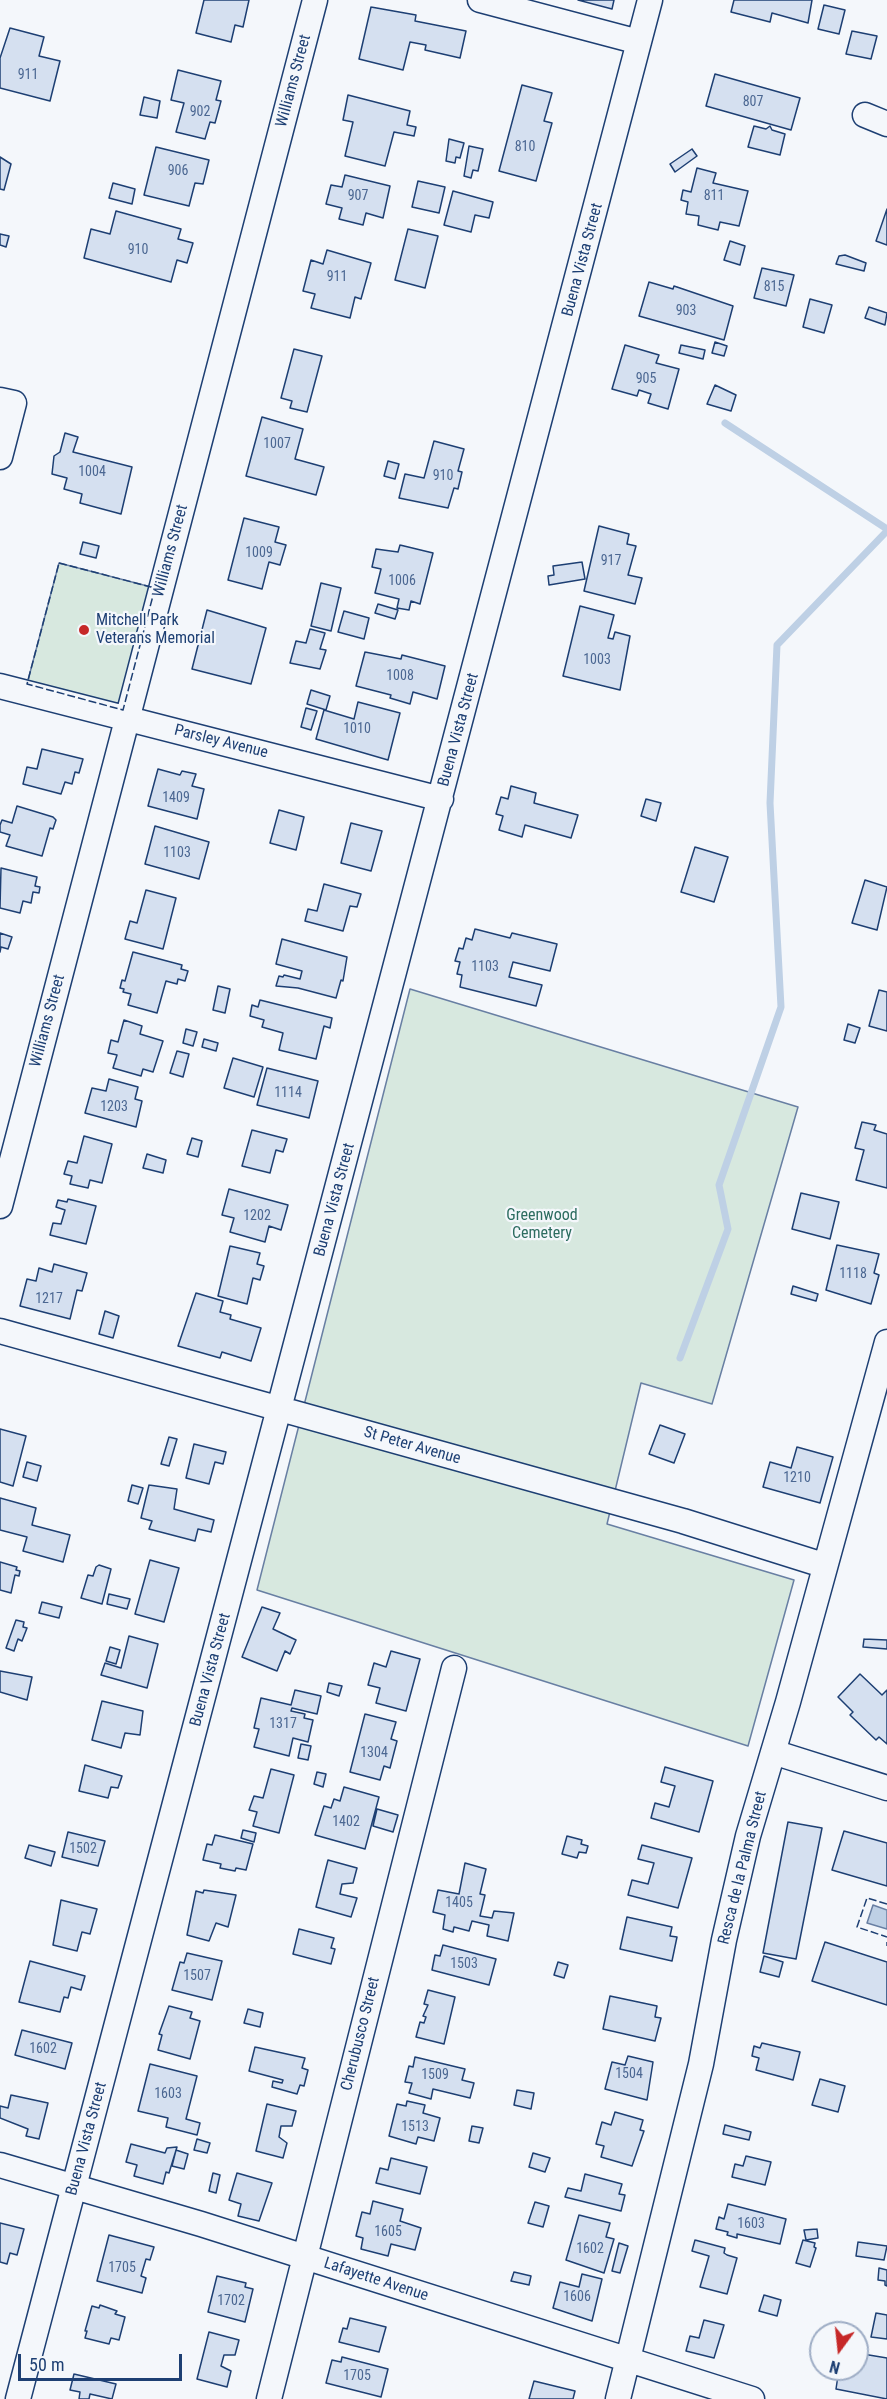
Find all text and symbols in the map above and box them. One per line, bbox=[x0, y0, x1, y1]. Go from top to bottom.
street label: Williams Street bbox=[272, 33, 316, 129]
house number: 911 bbox=[18, 67, 38, 83]
house number: 807 bbox=[743, 94, 763, 110]
house number: 902 bbox=[190, 104, 210, 120]
house number: 810 bbox=[515, 139, 535, 155]
house number: 906 bbox=[168, 163, 188, 179]
house number: 907 bbox=[348, 188, 368, 204]
house number: 811 bbox=[704, 188, 724, 204]
street label: Buena Vista Street bbox=[559, 201, 607, 319]
house number: 910 bbox=[128, 242, 148, 258]
house number: 911 bbox=[327, 269, 347, 285]
house number: 815 bbox=[764, 279, 784, 295]
house number: 903 bbox=[676, 303, 696, 319]
house number: 905 bbox=[636, 371, 656, 387]
house number: 1007 bbox=[263, 436, 291, 452]
house number: 1004 bbox=[78, 464, 106, 480]
house number: 910 bbox=[433, 468, 453, 484]
street label: Williams Street bbox=[149, 503, 193, 599]
house number: 1009 bbox=[245, 545, 273, 561]
house number: 917 bbox=[601, 553, 621, 569]
house number: 1006 bbox=[388, 573, 416, 589]
place label: Mitchell Park Veterans Memorial bbox=[96, 611, 215, 649]
marker: Mitchell Park Veterans Memorial bbox=[77, 623, 91, 637]
house number: 1003 bbox=[583, 652, 611, 668]
house number: 1008 bbox=[386, 668, 414, 684]
street label: Buena Vista Street bbox=[435, 671, 483, 789]
street label: Parsley Avenue bbox=[172, 721, 270, 763]
house number: 1010 bbox=[343, 721, 371, 737]
house number: 1409 bbox=[162, 790, 190, 806]
house number: 1103 bbox=[163, 845, 191, 861]
house number: 1103 bbox=[471, 959, 499, 975]
street label: Williams Street bbox=[26, 973, 70, 1069]
house number: 1114 bbox=[274, 1085, 302, 1101]
house number: 1203 bbox=[100, 1099, 128, 1115]
street label: Buena Vista Street bbox=[311, 1141, 359, 1259]
park label: Greenwood Cemetery bbox=[506, 1206, 578, 1244]
house number: 1202 bbox=[243, 1208, 271, 1224]
house number: 1118 bbox=[839, 1266, 867, 1282]
house number: 1217 bbox=[35, 1291, 63, 1307]
street label: St Peter Avenue bbox=[361, 1423, 463, 1469]
house number: 1210 bbox=[783, 1470, 811, 1486]
street label: Buena Vista Street bbox=[187, 1611, 235, 1729]
house number: 1317 bbox=[269, 1716, 297, 1732]
house number: 1304 bbox=[360, 1745, 388, 1761]
street label: Resca de la Palma Street bbox=[715, 1789, 771, 1947]
house number: 1402 bbox=[332, 1814, 360, 1830]
house number: 1502 bbox=[69, 1841, 97, 1857]
house number: 1405 bbox=[445, 1895, 473, 1911]
house number: 1503 bbox=[450, 1956, 478, 1972]
house number: 1507 bbox=[183, 1968, 211, 1984]
street label: Cherubusco Street bbox=[338, 1975, 384, 2093]
house number: 1602 bbox=[29, 2041, 57, 2057]
house number: 1504 bbox=[615, 2066, 643, 2082]
house number: 1509 bbox=[421, 2067, 449, 2083]
street label: Buena Vista Street bbox=[63, 2080, 111, 2198]
house number: 1603 bbox=[154, 2086, 182, 2102]
house number: 1513 bbox=[401, 2119, 429, 2135]
house number: 1603 bbox=[737, 2216, 765, 2232]
house number: 1605 bbox=[374, 2224, 402, 2240]
house number: 1602 bbox=[576, 2241, 604, 2257]
street label: Lafayette Avenue bbox=[321, 2254, 431, 2306]
house number: 1705 bbox=[108, 2260, 136, 2276]
house number: 1606 bbox=[563, 2289, 591, 2305]
house number: 1702 bbox=[217, 2293, 245, 2309]
north arrow bbox=[809, 2321, 869, 2381]
scale bar bbox=[21, 2342, 184, 2380]
text: 50 m bbox=[29, 2354, 64, 2375]
text: N bbox=[828, 2356, 842, 2377]
house number: 1705 bbox=[343, 2368, 371, 2384]

